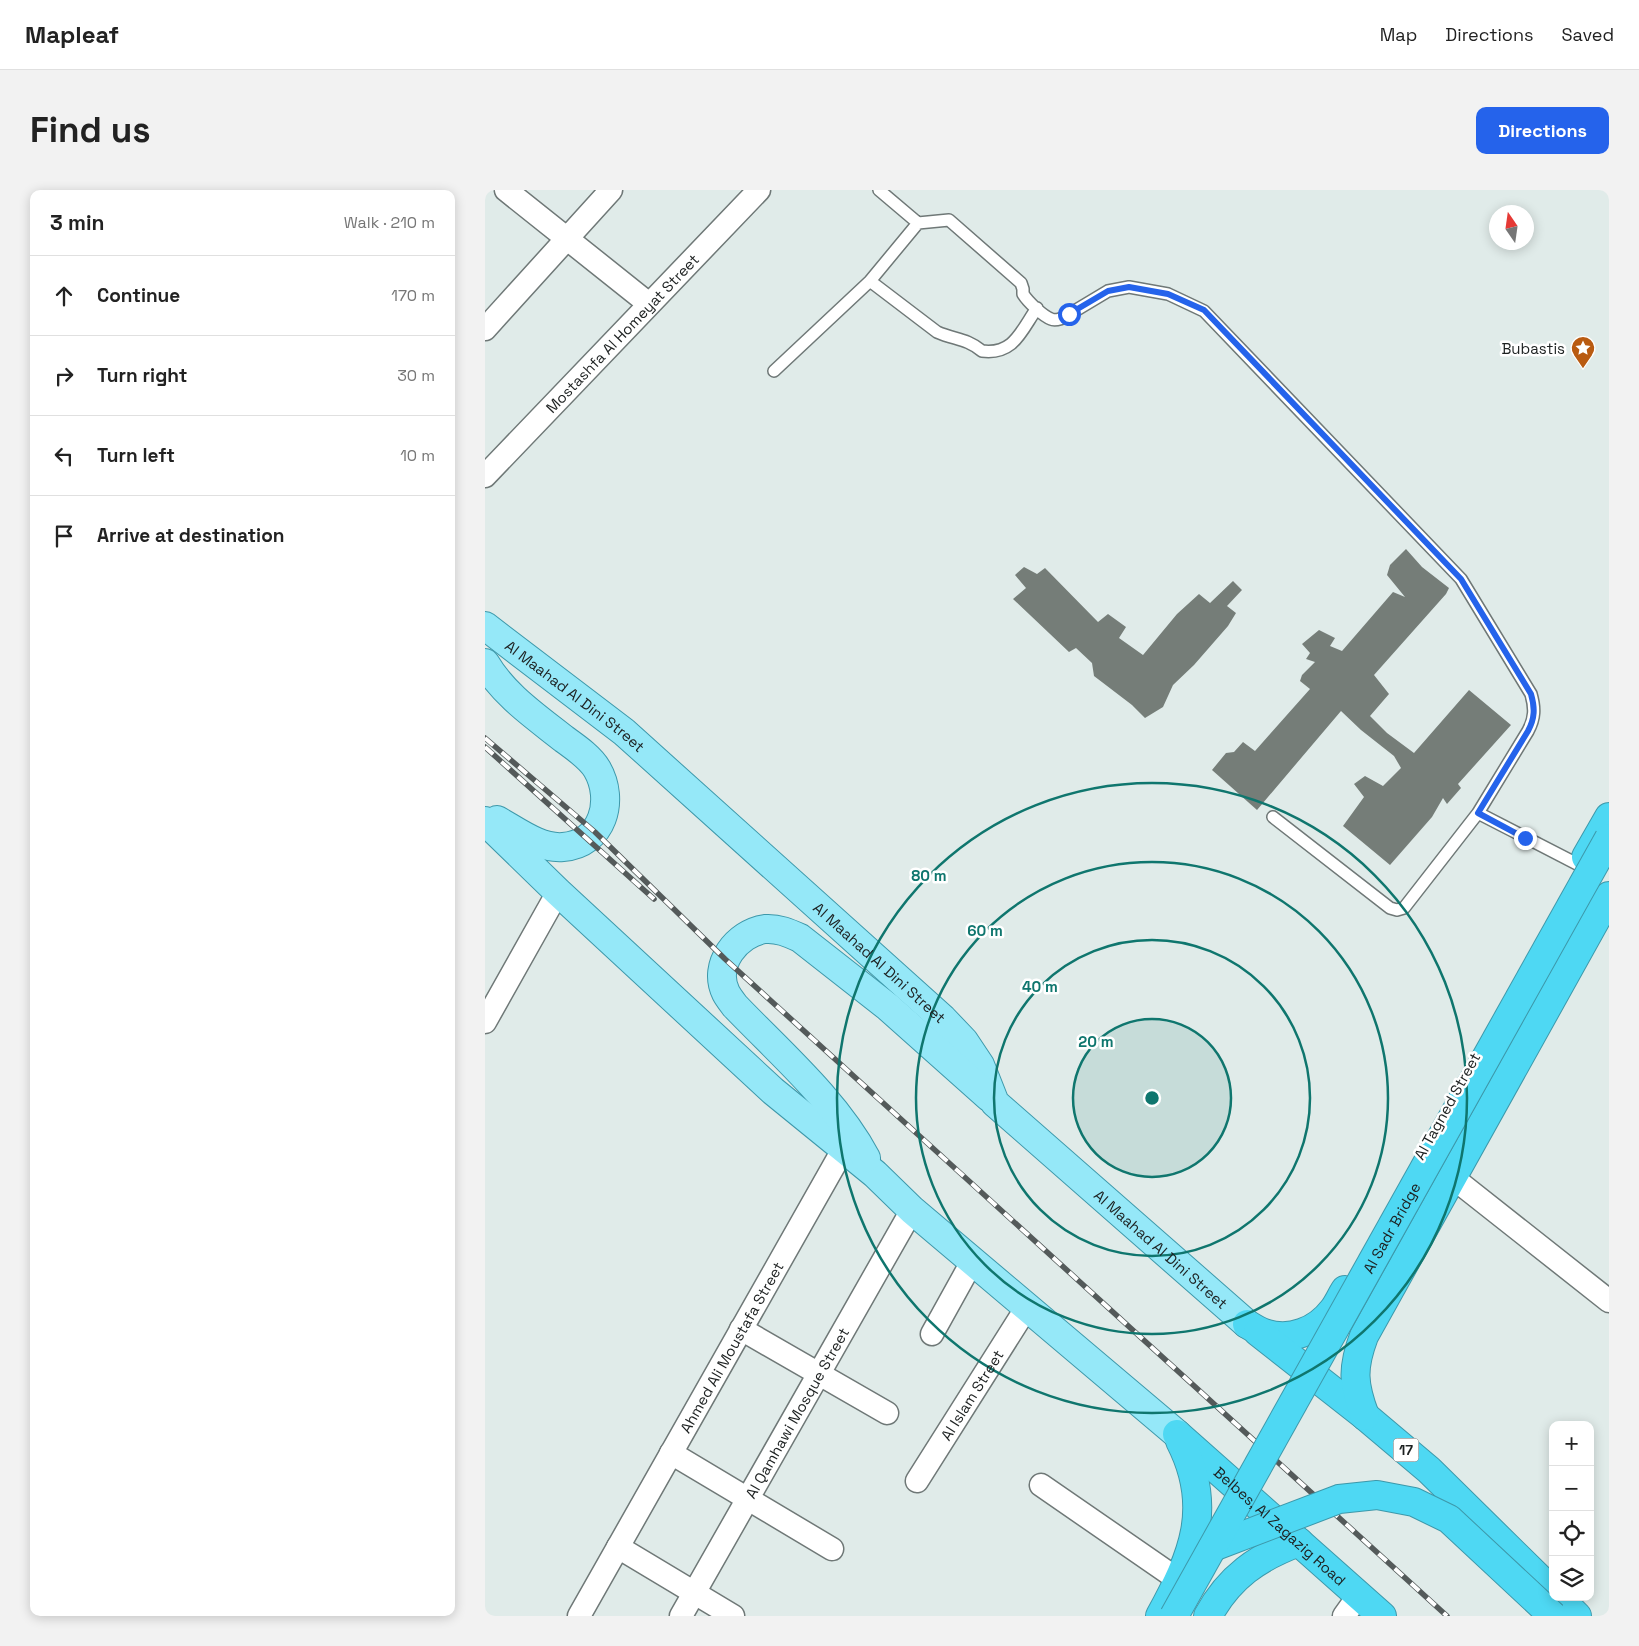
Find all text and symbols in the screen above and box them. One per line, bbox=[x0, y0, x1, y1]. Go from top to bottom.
text: Mapleaf bbox=[25, 19, 119, 50]
text: Map bbox=[1380, 23, 1417, 46]
text: Directions bbox=[1445, 23, 1534, 46]
text: Saved bbox=[1562, 23, 1614, 46]
button: Directions bbox=[1476, 107, 1609, 154]
text: Find us bbox=[30, 108, 151, 152]
north arrow bbox=[1489, 205, 1534, 250]
text: 3 min bbox=[50, 209, 105, 236]
text: Walk · 210 m bbox=[344, 212, 435, 233]
street label: Mostashfa Al Homeyat Street bbox=[541, 249, 703, 417]
icon: ahead bbox=[50, 282, 78, 310]
text: Continue bbox=[97, 283, 180, 308]
text: 170 m bbox=[391, 285, 435, 306]
route start bbox=[1058, 303, 1081, 326]
place icon: Bubastis bbox=[1570, 335, 1596, 369]
place label: Bubastis bbox=[1501, 339, 1565, 358]
icon: right bbox=[50, 362, 78, 390]
text: Turn right bbox=[97, 363, 187, 388]
text: 30 m bbox=[397, 365, 435, 386]
icon: left bbox=[50, 442, 78, 470]
text: Turn left bbox=[97, 443, 175, 468]
text: 10 m bbox=[400, 445, 435, 466]
icon: arrive bbox=[50, 522, 78, 550]
text: Arrive at destination bbox=[97, 523, 285, 548]
street label: Al Maahad Al Dini Street bbox=[502, 636, 649, 756]
route end bbox=[1514, 827, 1537, 850]
text: 80 m bbox=[911, 866, 947, 885]
street label: Al Maahad Al Dini Street bbox=[810, 898, 950, 1027]
text: 60 m bbox=[967, 921, 1003, 940]
text: 40 m bbox=[1022, 977, 1058, 996]
text: 20 m bbox=[1078, 1032, 1114, 1051]
street label: Al Tagned Street bbox=[1410, 1049, 1484, 1163]
centre of rings bbox=[1143, 1089, 1161, 1107]
street label: Al Sadr Bridge bbox=[1358, 1179, 1424, 1276]
street label: Al Maahad Al Dini Street bbox=[1090, 1185, 1232, 1312]
street label: Ahmed Ali Moustafa Street bbox=[675, 1258, 787, 1436]
street label: Al Qamhawi Mosque Street bbox=[741, 1324, 853, 1501]
street label: Al Islam Street bbox=[936, 1346, 1007, 1444]
map controls bbox=[1549, 1421, 1594, 1601]
button: + bbox=[1549, 1421, 1594, 1466]
road number: 17 bbox=[1393, 1438, 1419, 1462]
street label: Belbes, Al Zagazig Road bbox=[1210, 1462, 1350, 1589]
button: − bbox=[1549, 1466, 1594, 1511]
button: locate bbox=[1549, 1511, 1594, 1556]
button: layers bbox=[1549, 1556, 1594, 1601]

